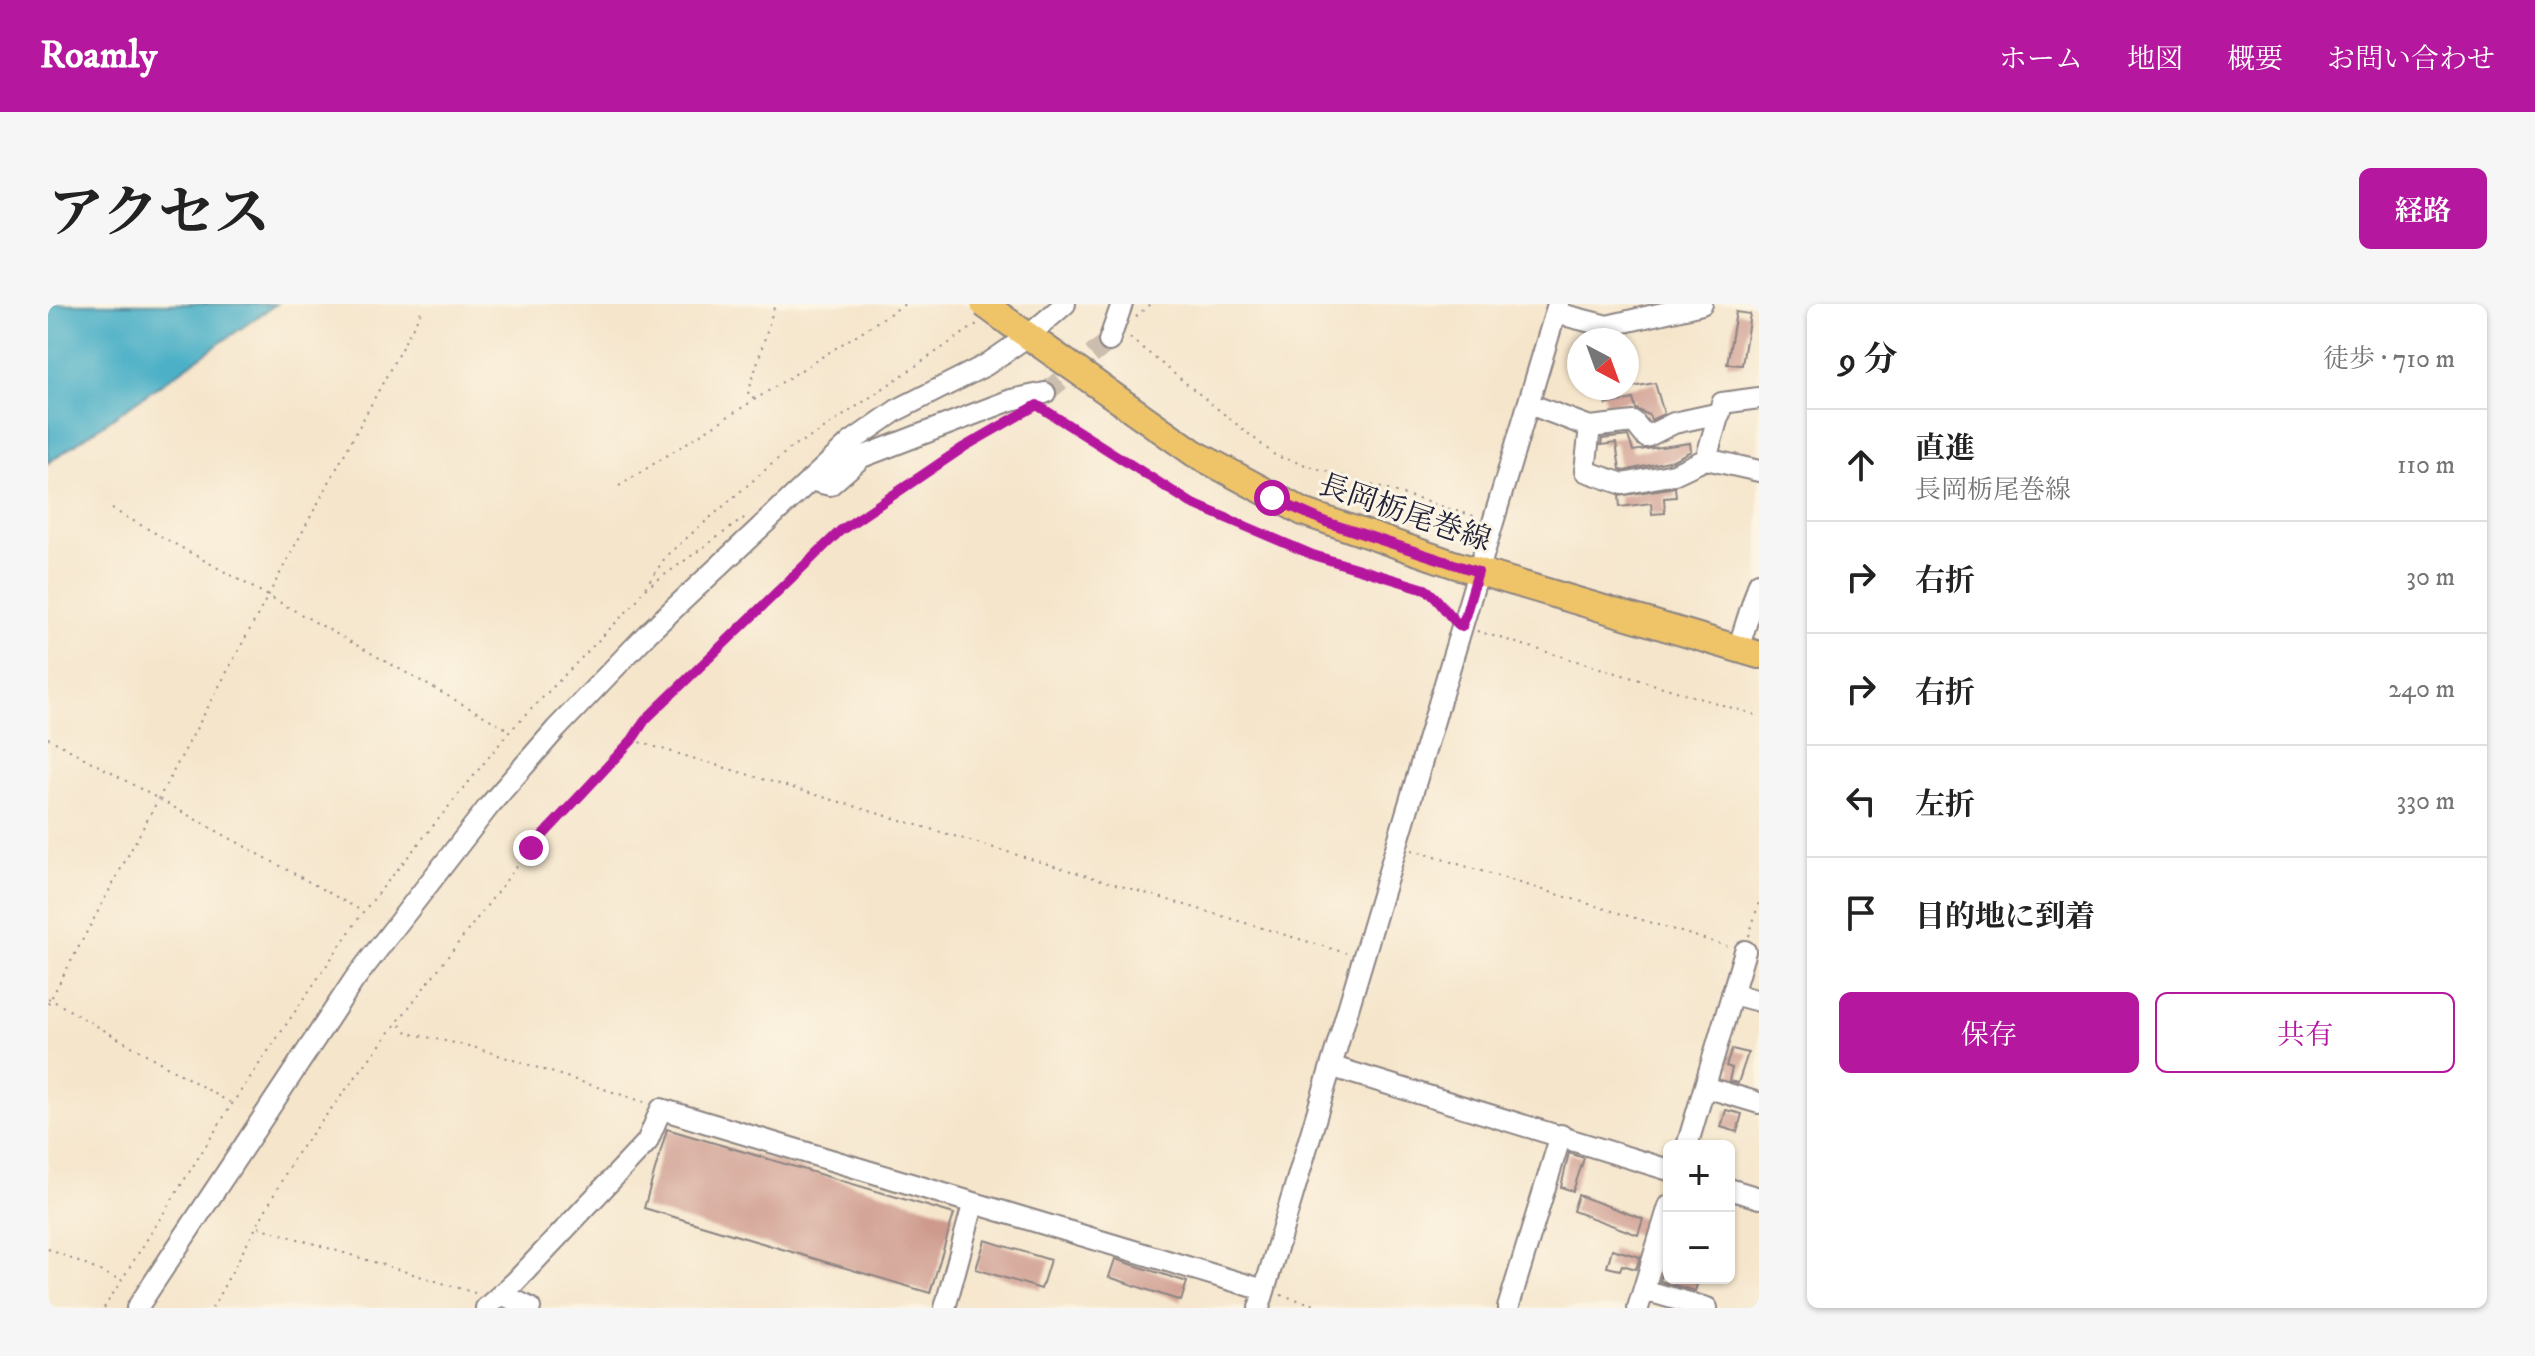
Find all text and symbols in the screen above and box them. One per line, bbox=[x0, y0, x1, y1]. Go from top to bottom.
text: Roamly bbox=[40, 32, 157, 80]
text: ホーム bbox=[1999, 42, 2083, 77]
text: 地図 bbox=[2127, 42, 2183, 77]
text: 概要 bbox=[2227, 42, 2283, 77]
text: お問い合わせ bbox=[2327, 42, 2495, 77]
button: 経路 bbox=[2359, 168, 2487, 249]
text: アクセス bbox=[48, 180, 270, 250]
north arrow bbox=[1567, 328, 1639, 400]
text: 9 分 bbox=[1839, 339, 1897, 381]
text: 徒歩 · 710 m bbox=[2323, 343, 2455, 376]
text: 直進 bbox=[1915, 431, 1975, 468]
icon: ahead bbox=[1839, 443, 1883, 487]
text: 110 m bbox=[2397, 449, 2455, 482]
street label: 長岡栃尾巻線 bbox=[1313, 467, 1496, 560]
text: 長岡栃尾巻線 bbox=[1915, 474, 2071, 507]
route start bbox=[1254, 480, 1290, 516]
icon: right bbox=[1839, 555, 1883, 599]
text: 30 m bbox=[2406, 561, 2455, 594]
text: 右折 bbox=[1915, 563, 1975, 600]
icon: right bbox=[1839, 667, 1883, 711]
text: 240 m bbox=[2388, 673, 2455, 706]
text: 右折 bbox=[1915, 675, 1975, 712]
icon: left bbox=[1839, 779, 1883, 823]
text: 330 m bbox=[2397, 785, 2455, 818]
text: 左折 bbox=[1915, 787, 1975, 824]
route end bbox=[513, 830, 549, 866]
icon: arrive bbox=[1839, 891, 1883, 935]
text: 目的地に到着 bbox=[1915, 899, 2095, 936]
button: 保存 bbox=[1839, 992, 2139, 1073]
button: 共有 bbox=[2155, 992, 2455, 1073]
map controls bbox=[1663, 1140, 1735, 1284]
button: + bbox=[1663, 1140, 1735, 1212]
button: − bbox=[1663, 1212, 1735, 1284]

